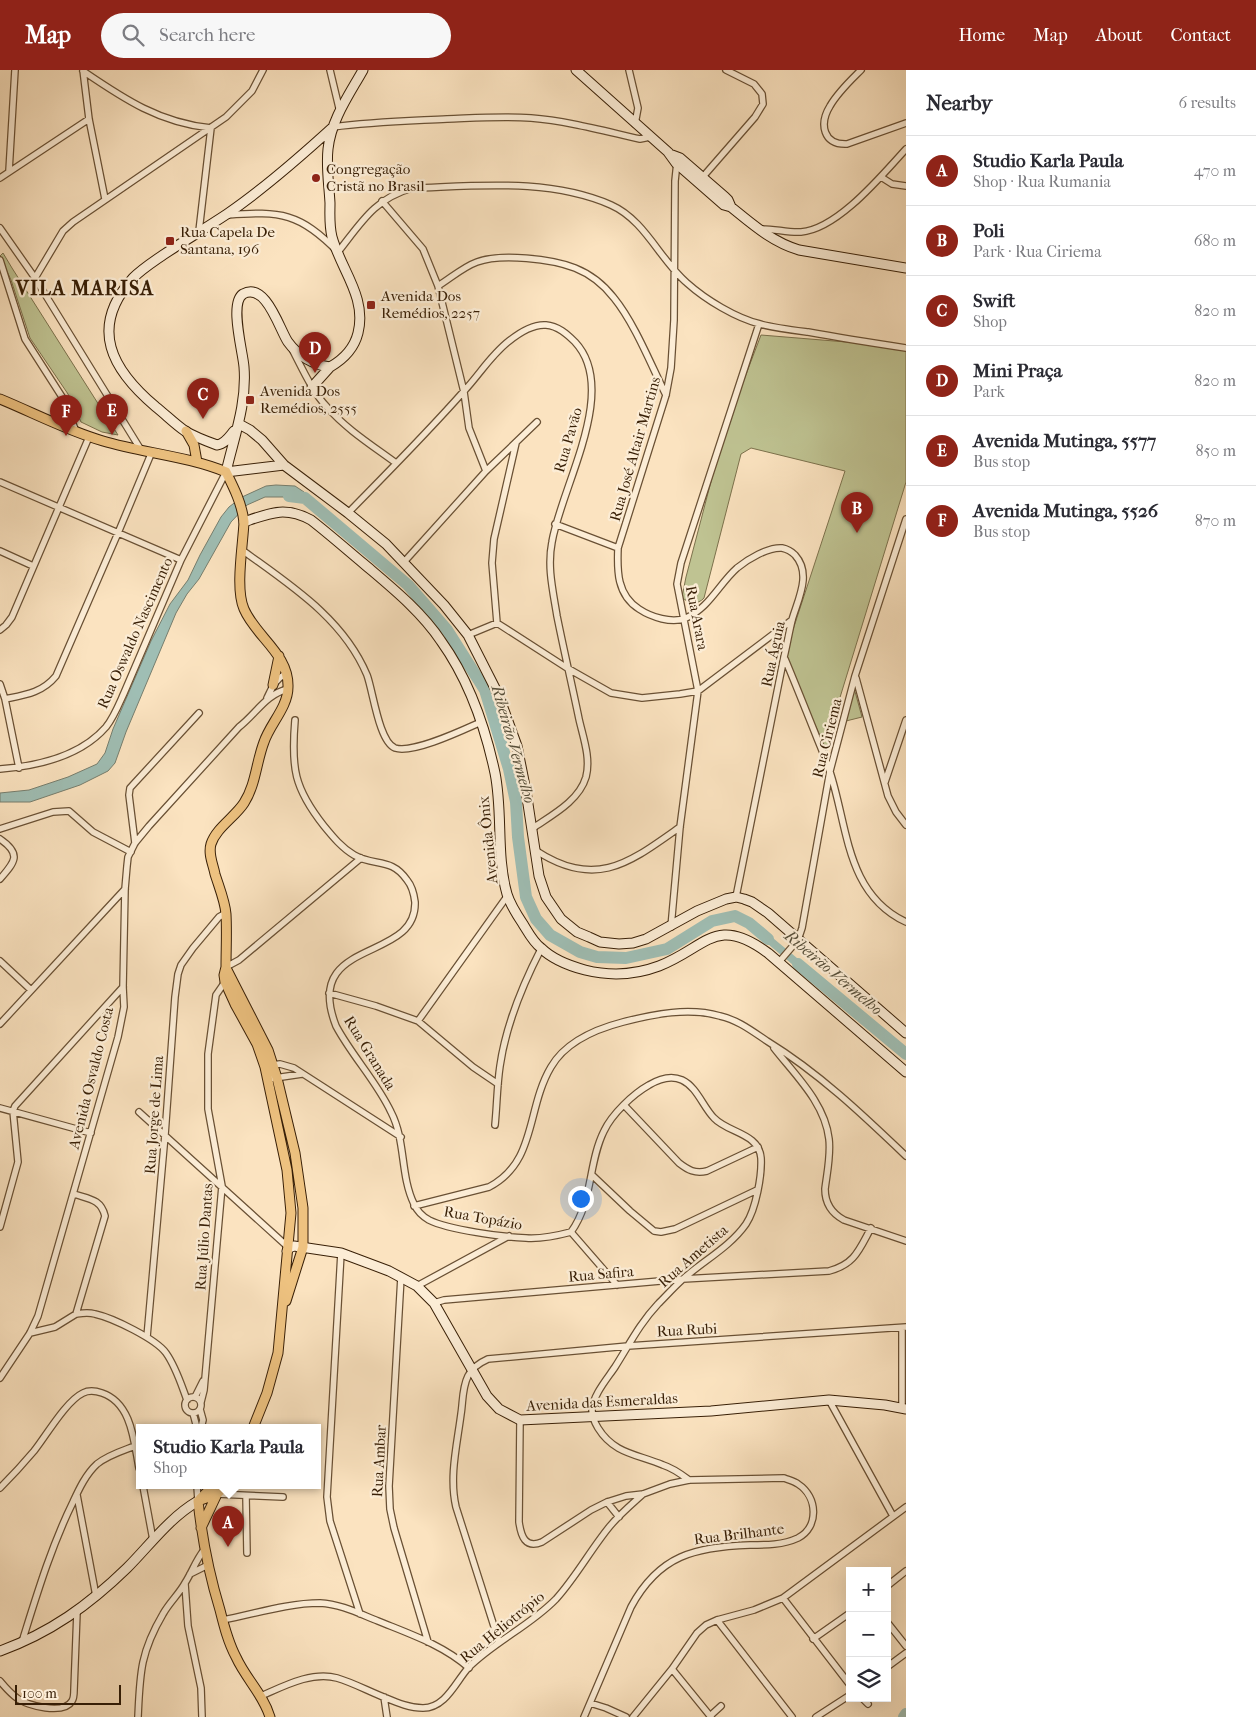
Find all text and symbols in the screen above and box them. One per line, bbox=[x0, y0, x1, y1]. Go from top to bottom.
search box bbox=[101, 13, 451, 58]
text: Map bbox=[25, 21, 71, 49]
icon: search bbox=[119, 21, 147, 49]
text: Search here bbox=[159, 24, 255, 46]
text: Home bbox=[958, 25, 1005, 46]
text: Map bbox=[1033, 25, 1068, 46]
text: About bbox=[1096, 25, 1142, 46]
text: Contact bbox=[1170, 25, 1231, 46]
text: Nearby bbox=[926, 91, 992, 115]
text: 6 results bbox=[1178, 93, 1236, 112]
text: Studio Karla Paula bbox=[973, 150, 1123, 172]
place label: Congregação Cristã no Brasil bbox=[326, 160, 425, 195]
text: A bbox=[937, 161, 947, 180]
text: 470 m bbox=[1194, 161, 1236, 180]
marker: Congregação Cristã no Brasil bbox=[310, 172, 322, 184]
text: Shop · Rua Rumania bbox=[973, 172, 1111, 191]
text: Poli bbox=[973, 220, 1004, 242]
place label: Rua Capela De Santana, 196 bbox=[180, 223, 276, 258]
text: B bbox=[937, 231, 947, 250]
text: 680 m bbox=[1194, 231, 1236, 250]
marker: Rua Capela De Santana, 196 bbox=[164, 235, 176, 247]
text: Park · Rua Ciriema bbox=[973, 242, 1102, 261]
district label: VILA MARISA bbox=[15, 277, 154, 300]
place label: Avenida Dos Remédios, 2257 bbox=[380, 287, 480, 322]
text: Swift bbox=[973, 290, 1015, 312]
marker: Avenida Dos Remédios, 2257 bbox=[365, 299, 377, 311]
text: C bbox=[937, 301, 947, 320]
text: 820 m bbox=[1194, 301, 1236, 320]
text: Shop bbox=[973, 312, 1007, 331]
pin: D bbox=[299, 332, 331, 373]
text: Mini Praça bbox=[973, 360, 1062, 382]
text: D bbox=[936, 371, 948, 390]
text: 820 m bbox=[1194, 371, 1236, 390]
street label: Rua José Altair Martins bbox=[606, 374, 664, 523]
pin: C bbox=[187, 378, 219, 419]
place label: Avenida Dos Remédios, 2555 bbox=[259, 382, 357, 417]
text: Park bbox=[973, 382, 1005, 401]
pin: E bbox=[96, 394, 128, 435]
marker: Avenida Dos Remédios, 2555 bbox=[244, 394, 256, 406]
pin: F bbox=[50, 395, 82, 436]
street label: Rua Pavão bbox=[550, 405, 586, 475]
text: Avenida Mutinga, 5577 bbox=[973, 430, 1156, 452]
text: E bbox=[937, 441, 947, 460]
text: 850 m bbox=[1196, 441, 1236, 460]
text: Bus stop bbox=[973, 452, 1030, 471]
pin: B bbox=[841, 492, 873, 533]
text: Avenida Mutinga, 5526 bbox=[973, 500, 1158, 522]
text: F bbox=[938, 511, 946, 530]
text: 870 m bbox=[1195, 511, 1236, 530]
text: Bus stop bbox=[973, 522, 1030, 541]
street label: Rua Oswaldo Nascimento bbox=[94, 554, 177, 711]
street label: Rua Arara bbox=[682, 584, 712, 653]
street label: Rua Águia bbox=[757, 618, 789, 689]
water label: Ribeirão Vermelho bbox=[487, 682, 539, 805]
street label: Rua Ciriema bbox=[808, 695, 846, 780]
street label: Avenida Ônix bbox=[474, 795, 502, 886]
water label: Ribeirão Vermelho bbox=[780, 925, 887, 1019]
street label: Avenida Osvaldo Costa bbox=[64, 1004, 118, 1152]
street label: Rua Granada bbox=[340, 1013, 400, 1094]
street label: Rua Jorge de Lima bbox=[141, 1054, 167, 1175]
street label: Rua Júlio Dantas bbox=[191, 1182, 217, 1291]
your location bbox=[568, 1186, 594, 1212]
street label: Rua Topázio bbox=[442, 1202, 524, 1234]
street label: Rua Ametista bbox=[654, 1220, 732, 1291]
street label: Rua Safira bbox=[568, 1262, 636, 1286]
street label: Rua Rubi bbox=[656, 1319, 718, 1341]
street label: Avenida das Esmeraldas bbox=[525, 1389, 679, 1415]
popup bbox=[136, 1424, 321, 1489]
street label: Rua Ambar bbox=[368, 1424, 390, 1498]
text: Studio Karla Paula bbox=[153, 1436, 304, 1458]
text: Shop bbox=[153, 1458, 187, 1477]
pin: A bbox=[212, 1506, 244, 1547]
street label: Rua Brilhante bbox=[693, 1519, 786, 1548]
map controls bbox=[846, 1567, 891, 1702]
button: + bbox=[846, 1567, 891, 1612]
street label: Rua Heliotrópio bbox=[456, 1587, 548, 1667]
button: − bbox=[846, 1612, 891, 1657]
button: layers bbox=[846, 1657, 891, 1702]
scale bar bbox=[15, 1682, 121, 1705]
text: 100 m bbox=[22, 1685, 57, 1702]

